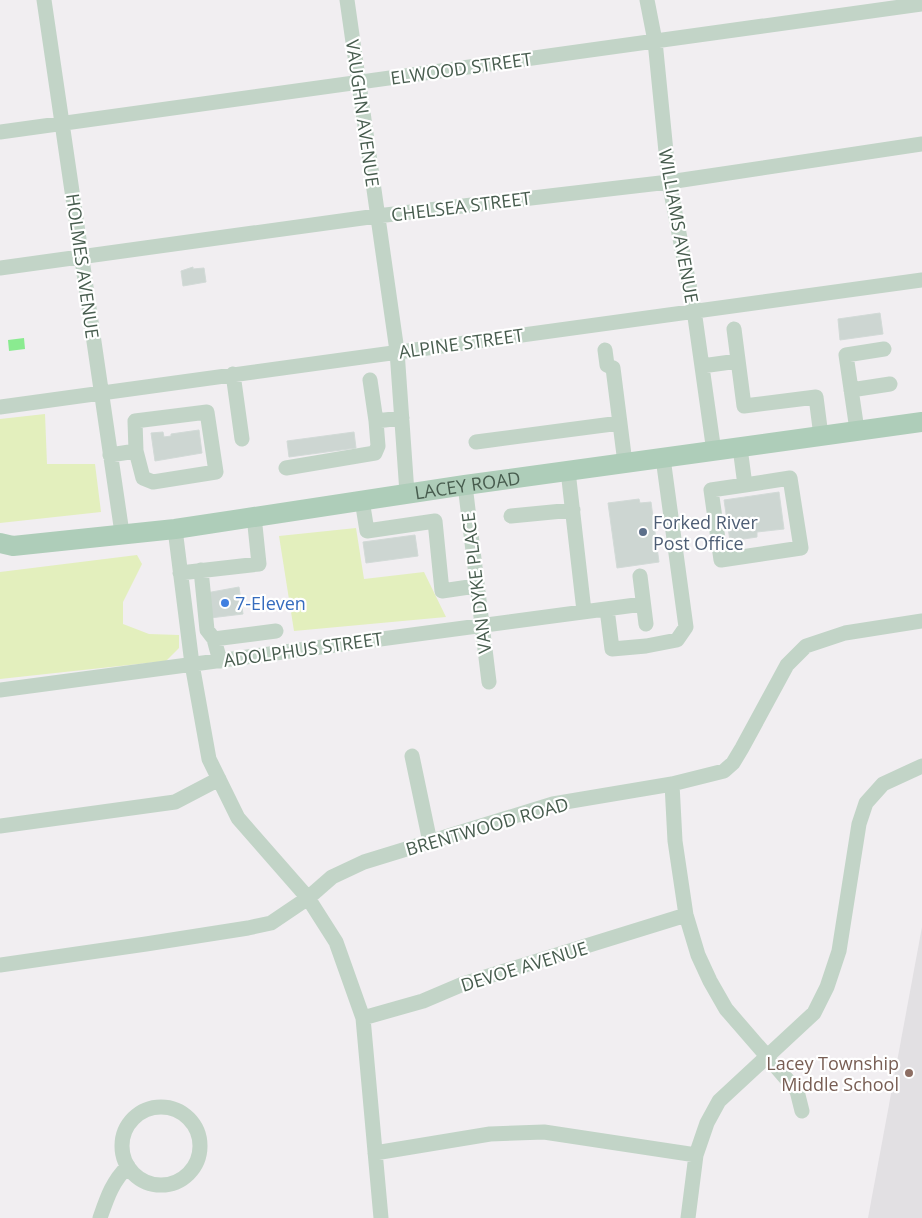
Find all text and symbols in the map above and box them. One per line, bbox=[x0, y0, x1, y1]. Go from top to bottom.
street label: VAUGHN AVENUE bbox=[341, 38, 385, 188]
street label: ELWOOD STREET bbox=[389, 46, 533, 90]
street label: WILLIAMS AVENUE bbox=[654, 147, 704, 305]
street label: CHELSEA STREET bbox=[390, 186, 532, 226]
street label: HOLMES AVENUE bbox=[61, 192, 105, 340]
street label: ALPINE STREET bbox=[397, 322, 525, 364]
street label: LACEY ROAD bbox=[413, 466, 522, 504]
place label: Forked River Post Office bbox=[653, 510, 758, 555]
street label: VAN DYKE PLACE bbox=[455, 511, 497, 655]
marker: Forked River Post Office bbox=[637, 526, 649, 538]
place label: 7-Eleven bbox=[235, 591, 306, 615]
marker: 7-Eleven bbox=[219, 597, 231, 609]
street label: ADOLPHUS STREET bbox=[222, 626, 384, 672]
street label: BRENTWOOD ROAD bbox=[403, 791, 571, 861]
street label: DEVOE AVENUE bbox=[458, 935, 590, 997]
place label: Lacey Township Middle School bbox=[766, 1051, 899, 1096]
marker: Lacey Township Middle School bbox=[903, 1067, 915, 1079]

